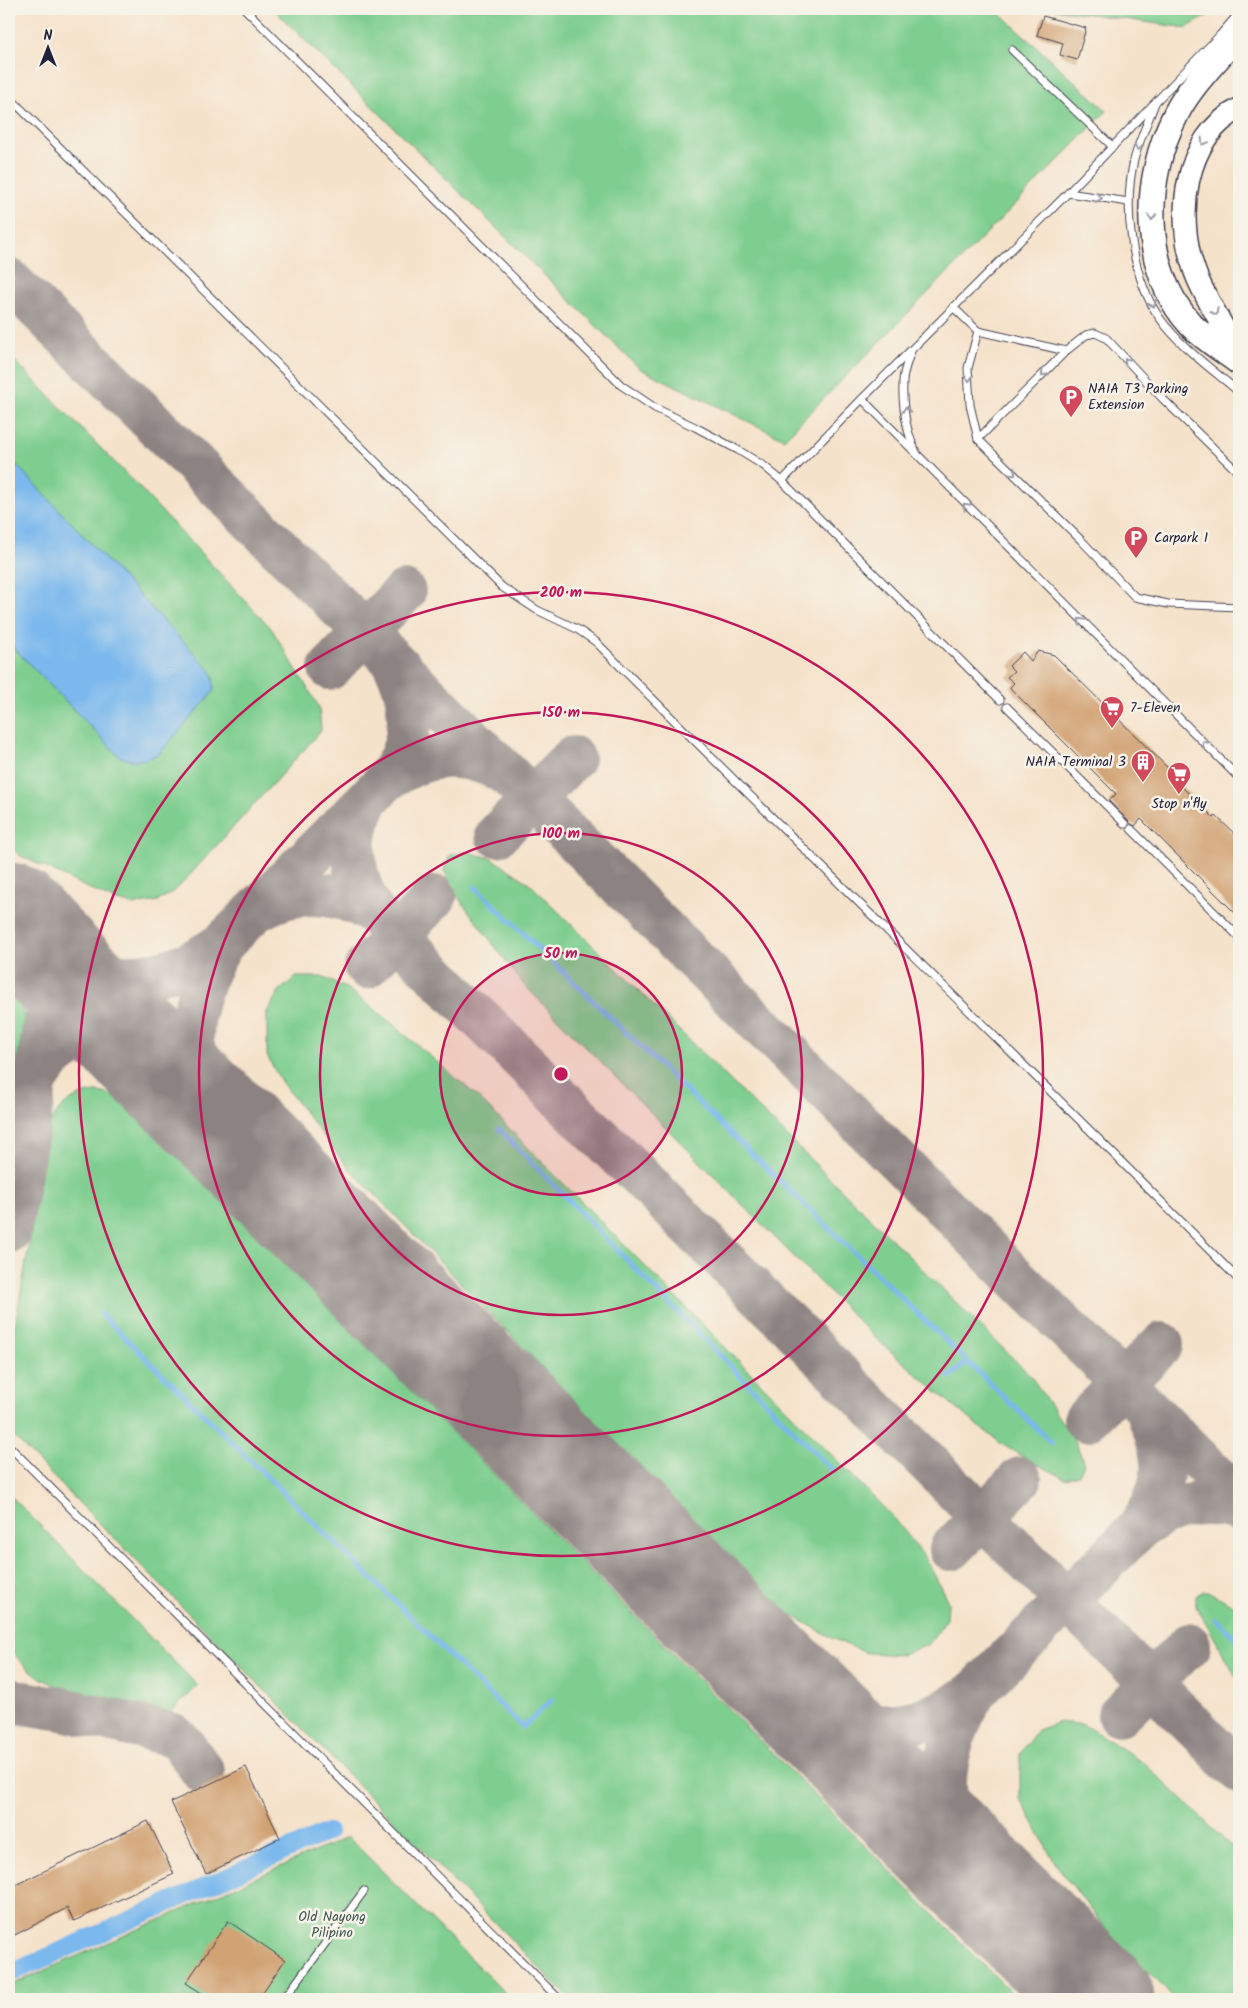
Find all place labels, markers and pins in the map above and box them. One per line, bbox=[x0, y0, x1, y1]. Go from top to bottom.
place label: NAIA T3 Parking Extension bbox=[1088, 378, 1188, 416]
parking icon: NAIA T3 Parking Extension bbox=[1058, 384, 1084, 418]
parking icon: Carpark 1 bbox=[1123, 525, 1149, 559]
place label: Carpark 1 bbox=[1154, 527, 1208, 549]
supermarket icon: 7-Eleven bbox=[1099, 695, 1125, 729]
place label: 7-Eleven bbox=[1130, 697, 1180, 719]
building icon: NAIA Terminal 3 bbox=[1130, 749, 1156, 783]
place label: NAIA Terminal 3 bbox=[1026, 751, 1126, 773]
supermarket icon: Stop n'fly bbox=[1166, 761, 1192, 795]
place label: Stop n'fly bbox=[1151, 793, 1207, 815]
centre of rings bbox=[552, 1065, 570, 1083]

